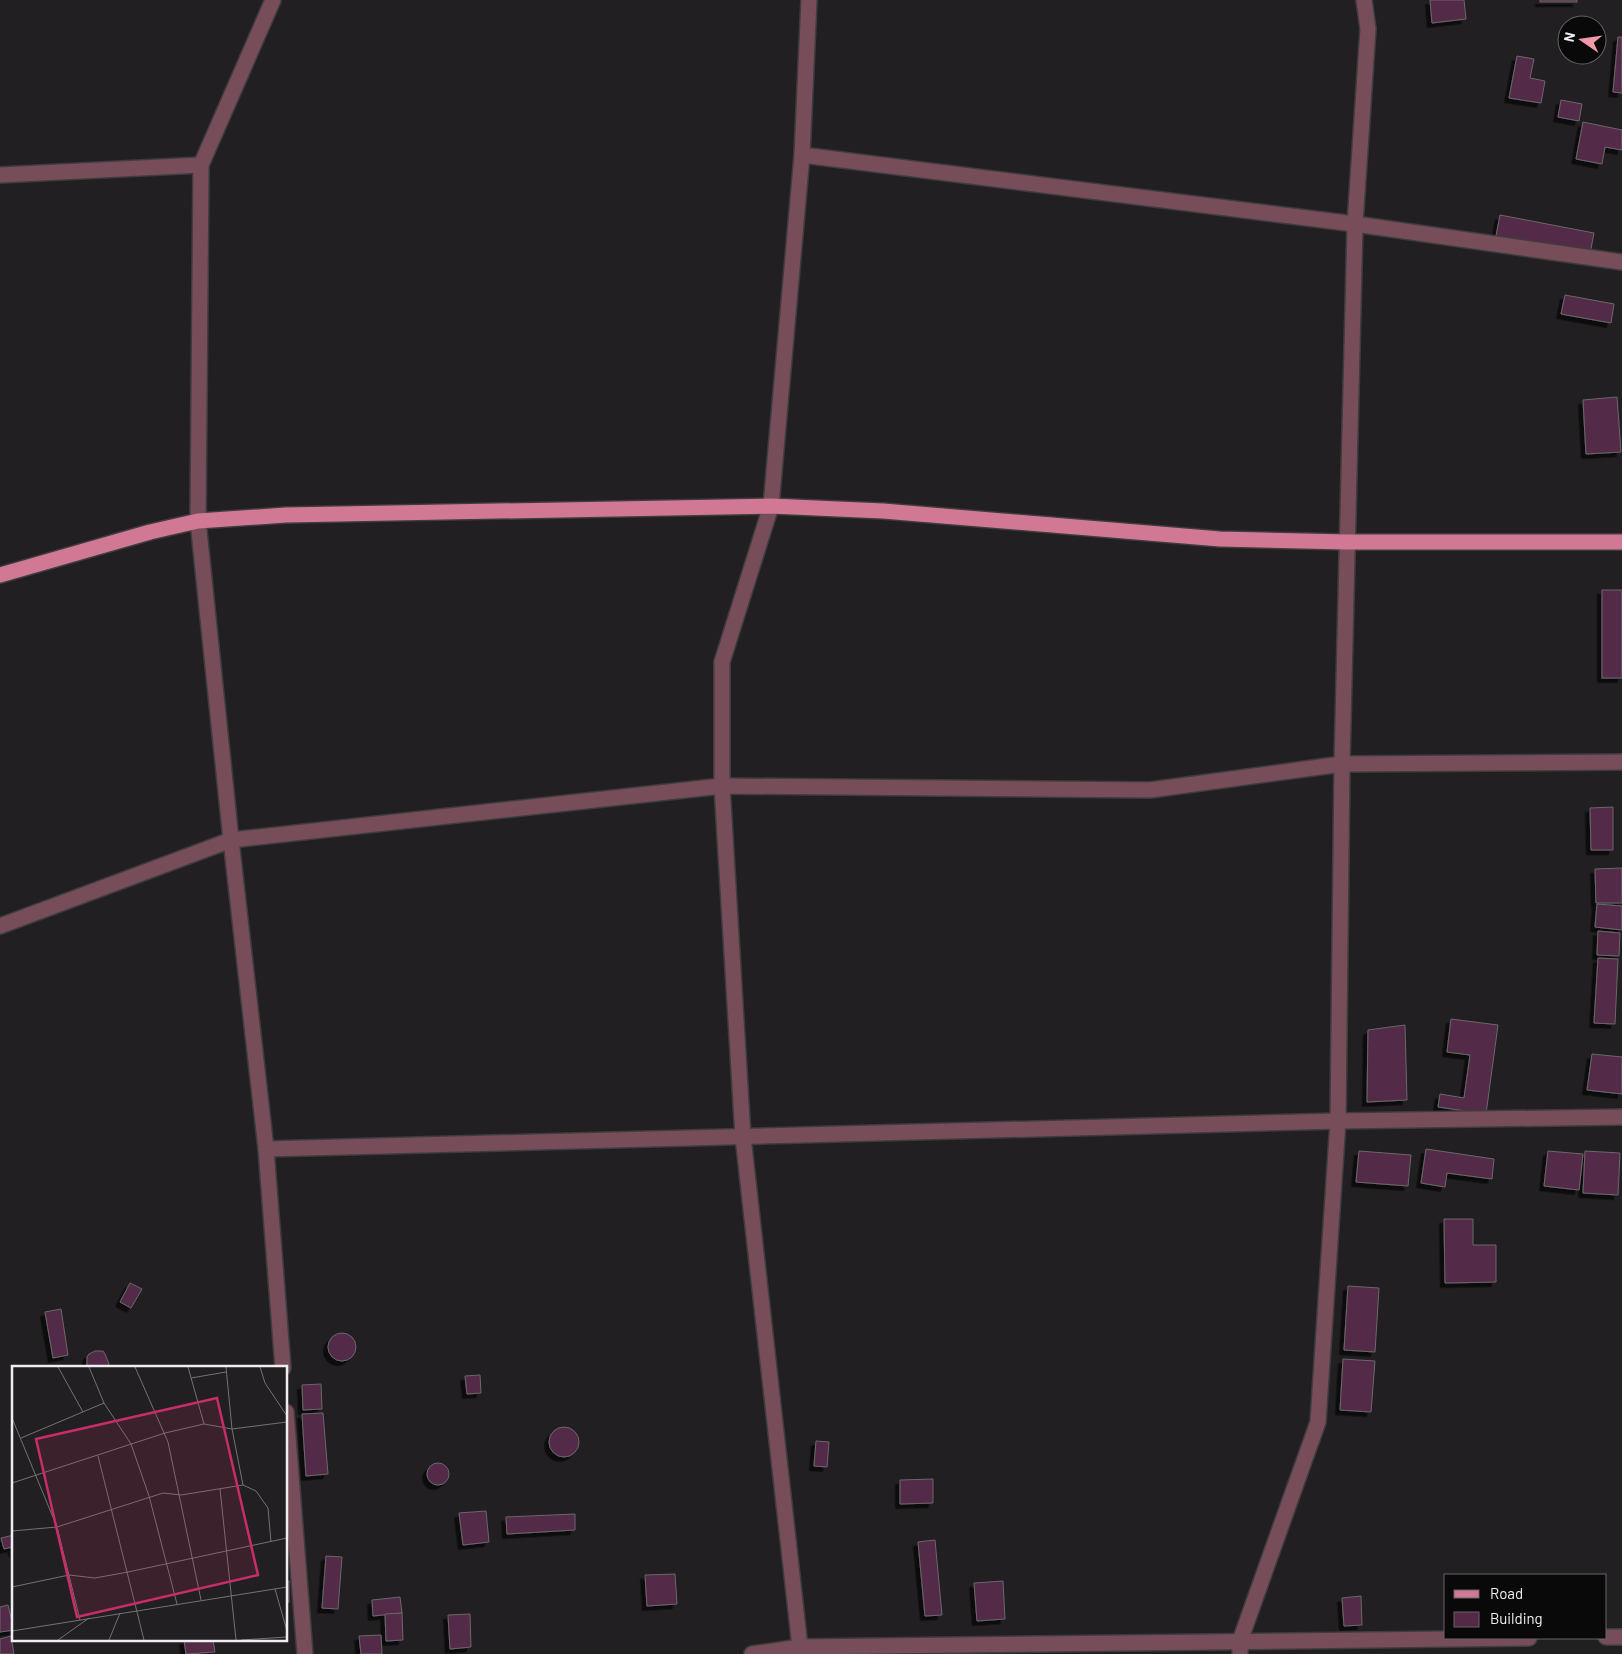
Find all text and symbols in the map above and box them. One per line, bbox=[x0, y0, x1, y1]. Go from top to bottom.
north arrow bbox=[1557, 15, 1607, 65]
text: N bbox=[1560, 31, 1578, 43]
inset map bbox=[12, 1366, 288, 1642]
legend bbox=[1444, 1574, 1607, 1639]
text: Road bbox=[1490, 1584, 1523, 1602]
text: Building bbox=[1490, 1609, 1543, 1627]

